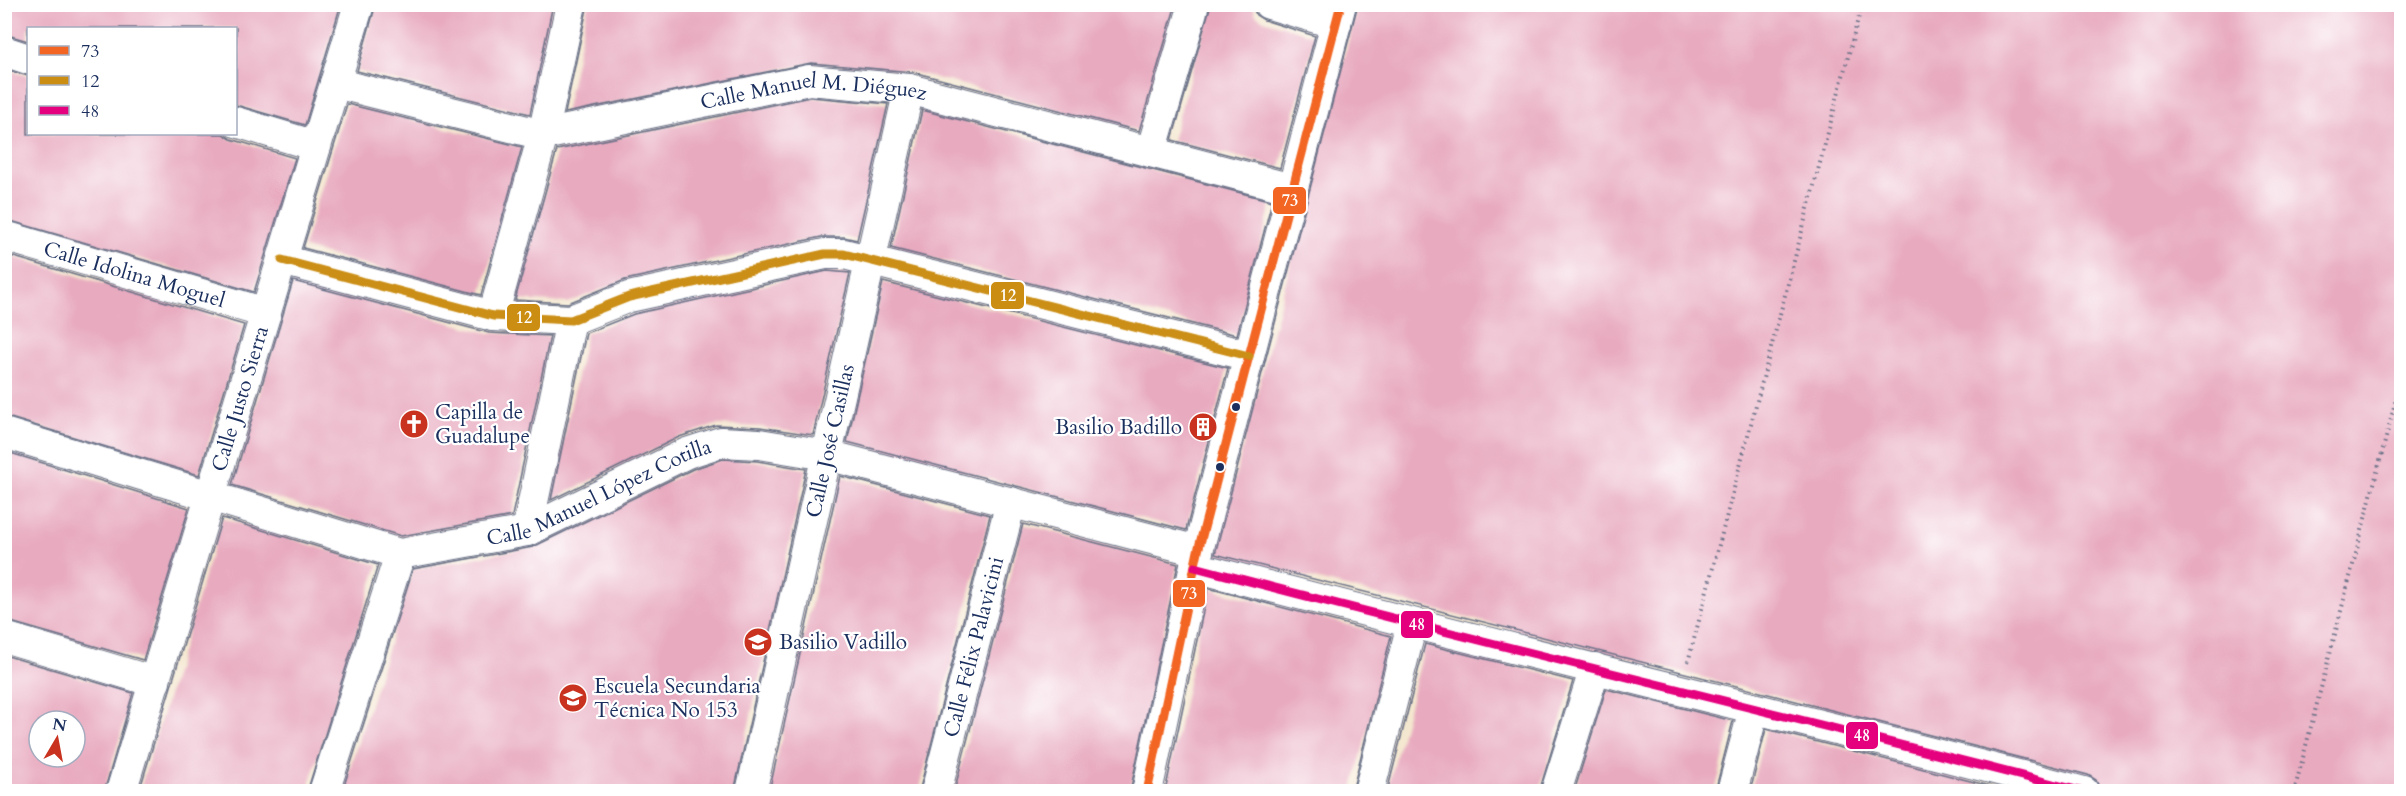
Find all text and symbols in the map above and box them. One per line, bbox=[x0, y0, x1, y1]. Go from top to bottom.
legend bbox=[27, 27, 237, 135]
text: 73 bbox=[81, 39, 99, 64]
street label: Calle Manuel M. Diéguez bbox=[698, 66, 931, 117]
text: 12 bbox=[81, 69, 99, 94]
text: 48 bbox=[81, 99, 99, 124]
line badge: 73 bbox=[1272, 186, 1307, 215]
text: 73 bbox=[1282, 190, 1298, 212]
street label: Calle Idolina Moguel bbox=[40, 234, 229, 315]
line badge: 12 bbox=[990, 281, 1025, 310]
text: 12 bbox=[1000, 285, 1016, 307]
line badge: 12 bbox=[506, 303, 541, 332]
text: 12 bbox=[516, 307, 532, 329]
street label: Calle Justo Sierra bbox=[205, 322, 276, 475]
street label: Calle José Casillas bbox=[799, 361, 862, 520]
place label: Capilla de Guadalupe bbox=[435, 398, 530, 451]
unlabelled marker bbox=[1230, 401, 1242, 413]
church icon: Capilla de Guadalupe bbox=[398, 408, 430, 440]
building icon: Basilio Badillo bbox=[1187, 411, 1219, 443]
place label: Basilio Badillo bbox=[1055, 413, 1182, 442]
street label: Calle Manuel López Cotilla bbox=[484, 432, 715, 553]
unlabelled marker bbox=[1214, 461, 1226, 473]
street label: Calle Félix Palavicini bbox=[937, 553, 1011, 740]
line badge: 73 bbox=[1172, 579, 1206, 608]
text: 73 bbox=[1181, 583, 1197, 605]
line badge: 48 bbox=[1400, 610, 1434, 639]
text: 48 bbox=[1409, 614, 1425, 636]
school or university icon: Basilio Vadillo bbox=[742, 626, 774, 658]
place label: Basilio Vadillo bbox=[779, 628, 907, 657]
place label: Escuela Secundaria Técnica No 153 bbox=[594, 672, 761, 725]
school or university icon: Escuela Secundaria Técnica No 153 bbox=[557, 682, 589, 714]
north arrow bbox=[27, 709, 87, 769]
text: N bbox=[51, 713, 68, 737]
line badge: 48 bbox=[1845, 721, 1879, 750]
text: 48 bbox=[1854, 725, 1870, 747]

